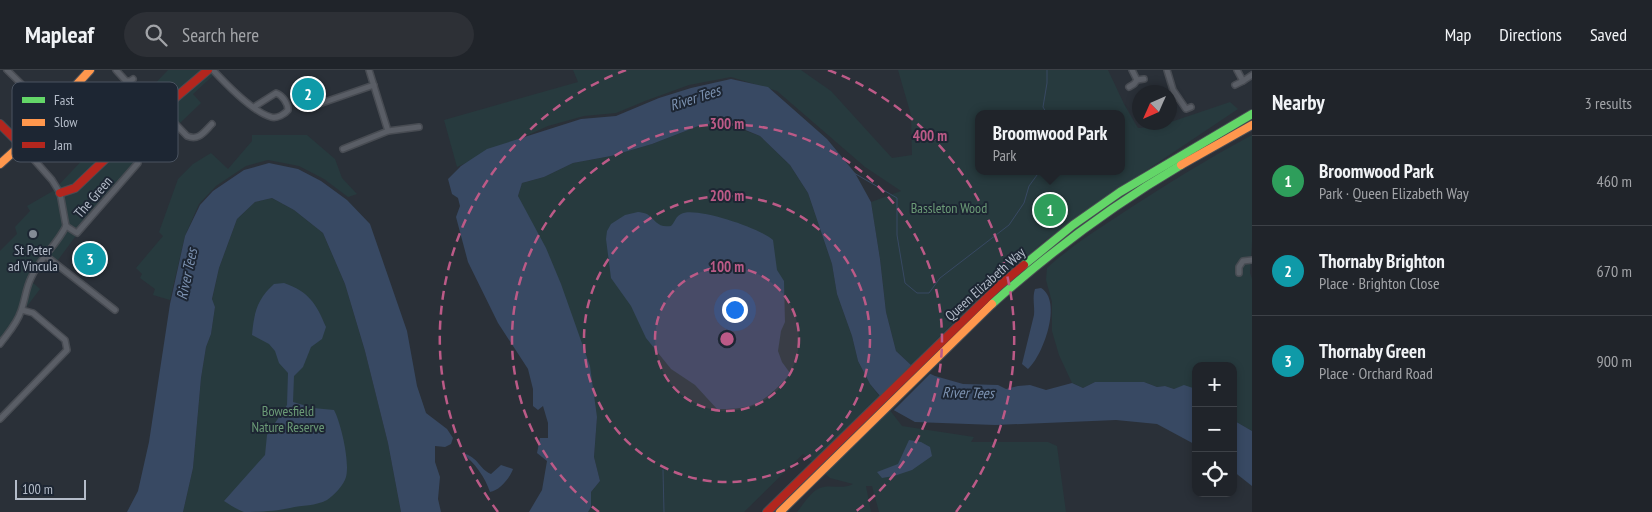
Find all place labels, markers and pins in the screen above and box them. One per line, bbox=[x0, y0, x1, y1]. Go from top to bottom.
pin: 2 bbox=[292, 75, 324, 113]
pin: 1 bbox=[1034, 191, 1066, 229]
marker: St Peter ad Vincula bbox=[27, 228, 39, 240]
pin: 3 bbox=[74, 240, 106, 278]
place label: St Peter ad Vincula bbox=[8, 241, 58, 275]
centre of rings bbox=[718, 330, 736, 348]

